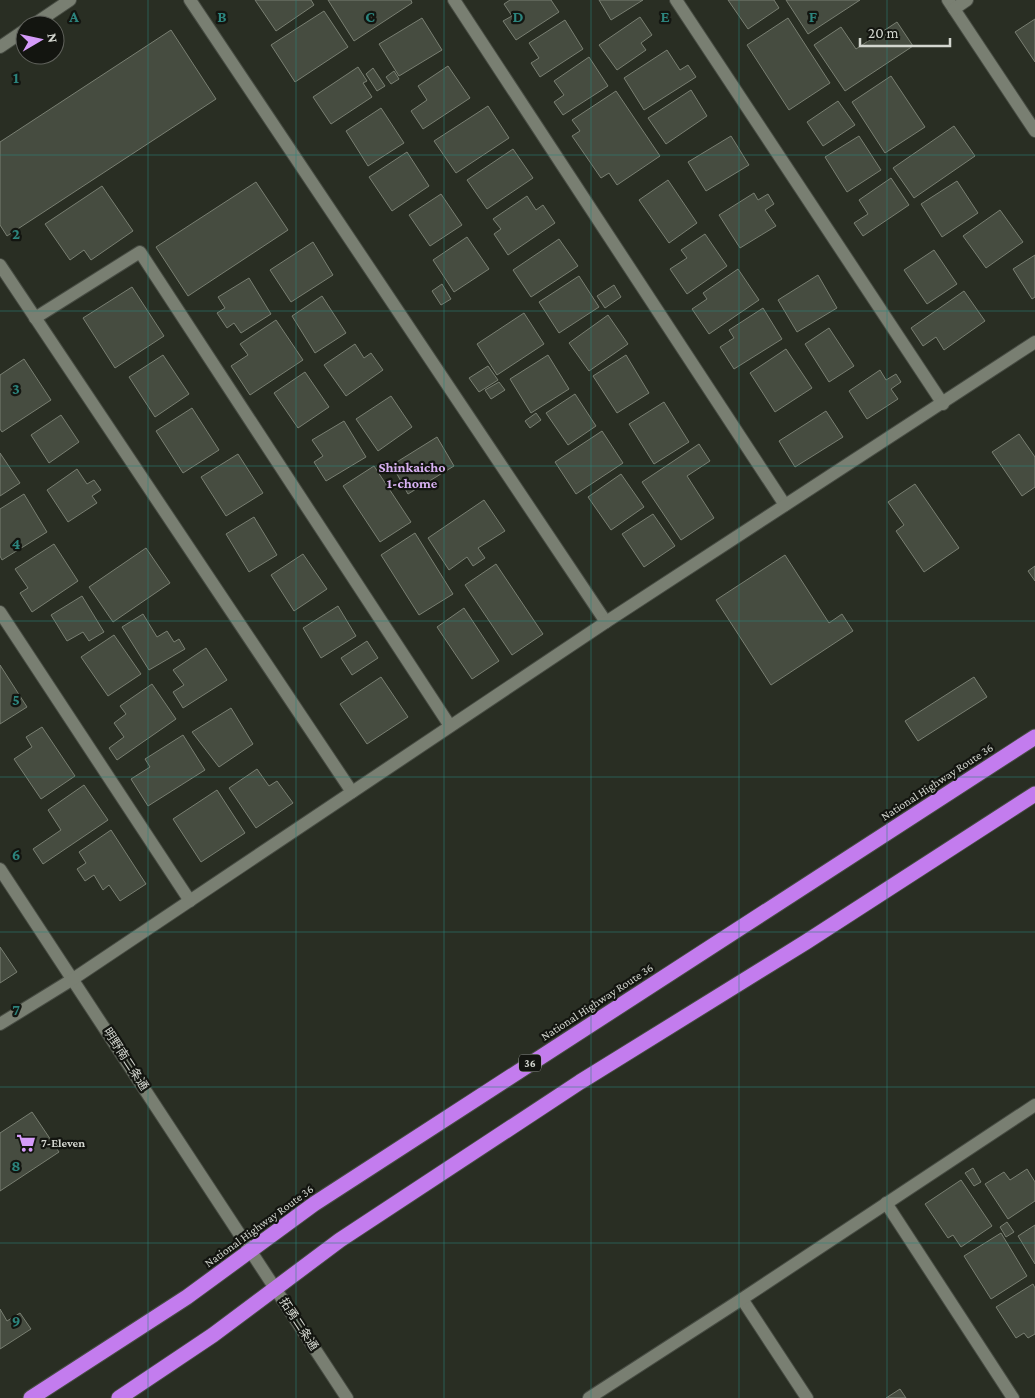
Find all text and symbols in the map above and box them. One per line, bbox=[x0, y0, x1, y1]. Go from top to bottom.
text: A bbox=[68, 8, 79, 25]
text: B bbox=[217, 8, 227, 25]
text: C bbox=[365, 8, 375, 25]
text: D bbox=[512, 8, 524, 25]
text: E bbox=[660, 8, 670, 25]
text: F bbox=[809, 8, 818, 25]
north arrow bbox=[15, 15, 65, 65]
scale bar bbox=[860, 15, 950, 47]
text: 20 m bbox=[868, 25, 899, 41]
text: N bbox=[44, 32, 62, 44]
text: 1 bbox=[13, 69, 19, 86]
text: 2 bbox=[12, 225, 20, 242]
text: 3 bbox=[12, 380, 20, 397]
district label: Shinkaicho 1-chome bbox=[378, 459, 446, 491]
text: 4 bbox=[12, 535, 21, 552]
text: 5 bbox=[12, 691, 20, 708]
street label: National Highway Route 36 bbox=[878, 740, 996, 824]
text: 6 bbox=[12, 846, 20, 863]
street label: National Highway Route 36 bbox=[538, 960, 656, 1044]
text: 7 bbox=[12, 1001, 20, 1018]
street label: 明野南二条通 bbox=[101, 1025, 151, 1093]
road number: 36 bbox=[519, 1054, 541, 1072]
supermarket icon: 7-Eleven bbox=[15, 1132, 37, 1154]
place label: 7-Eleven bbox=[41, 1136, 85, 1150]
text: 8 bbox=[11, 1157, 21, 1174]
street label: National Highway Route 36 bbox=[202, 1182, 316, 1270]
street label: 拓勇二条通 bbox=[277, 1295, 321, 1353]
text: 9 bbox=[12, 1312, 20, 1329]

